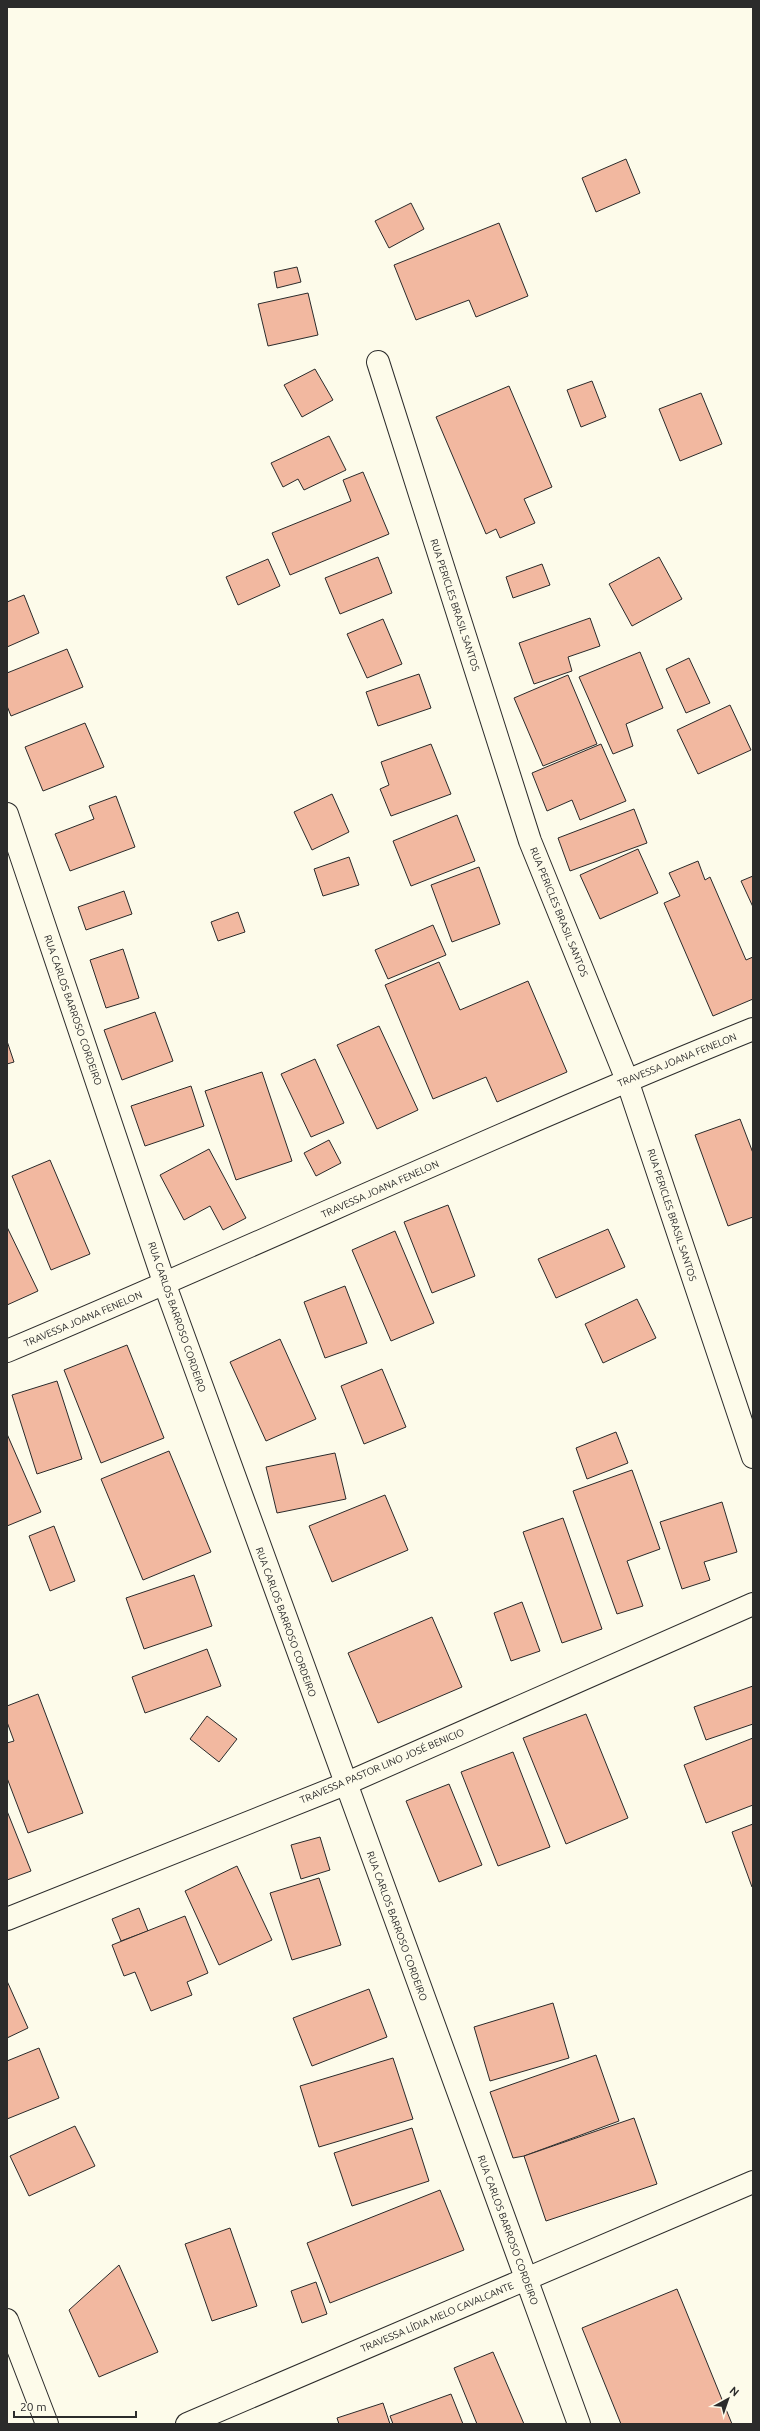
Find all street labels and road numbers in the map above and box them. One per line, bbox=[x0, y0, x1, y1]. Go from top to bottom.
street label: RUA PERICLES BRASIL SANTOS bbox=[428, 537, 482, 673]
street label: RUA PERICLES BRASIL SANTOS bbox=[528, 846, 590, 978]
street label: RUA CARLOS BARROSO CORDEIRO bbox=[42, 933, 104, 1087]
street label: TRAVESSA JOANA FENELON bbox=[616, 1031, 738, 1089]
street label: RUA PERICLES BRASIL SANTOS bbox=[645, 1147, 699, 1283]
street label: TRAVESSA JOANA FENELON bbox=[319, 1158, 441, 1220]
street label: RUA CARLOS BARROSO CORDEIRO bbox=[146, 1240, 208, 1394]
street label: TRAVESSA JOANA FENELON bbox=[22, 1289, 144, 1349]
street label: RUA CARLOS BARROSO CORDEIRO bbox=[254, 1546, 318, 1699]
street label: TRAVESSA PASTOR LINO JOSÉ BENICIO bbox=[298, 1725, 466, 1806]
street label: RUA CARLOS BARROSO CORDEIRO bbox=[365, 1850, 429, 2003]
street label: RUA CARLOS BARROSO CORDEIRO bbox=[476, 2154, 540, 2307]
street label: TRAVESSA LÍDIA MELO CAVALCANTE bbox=[358, 2279, 515, 2354]

